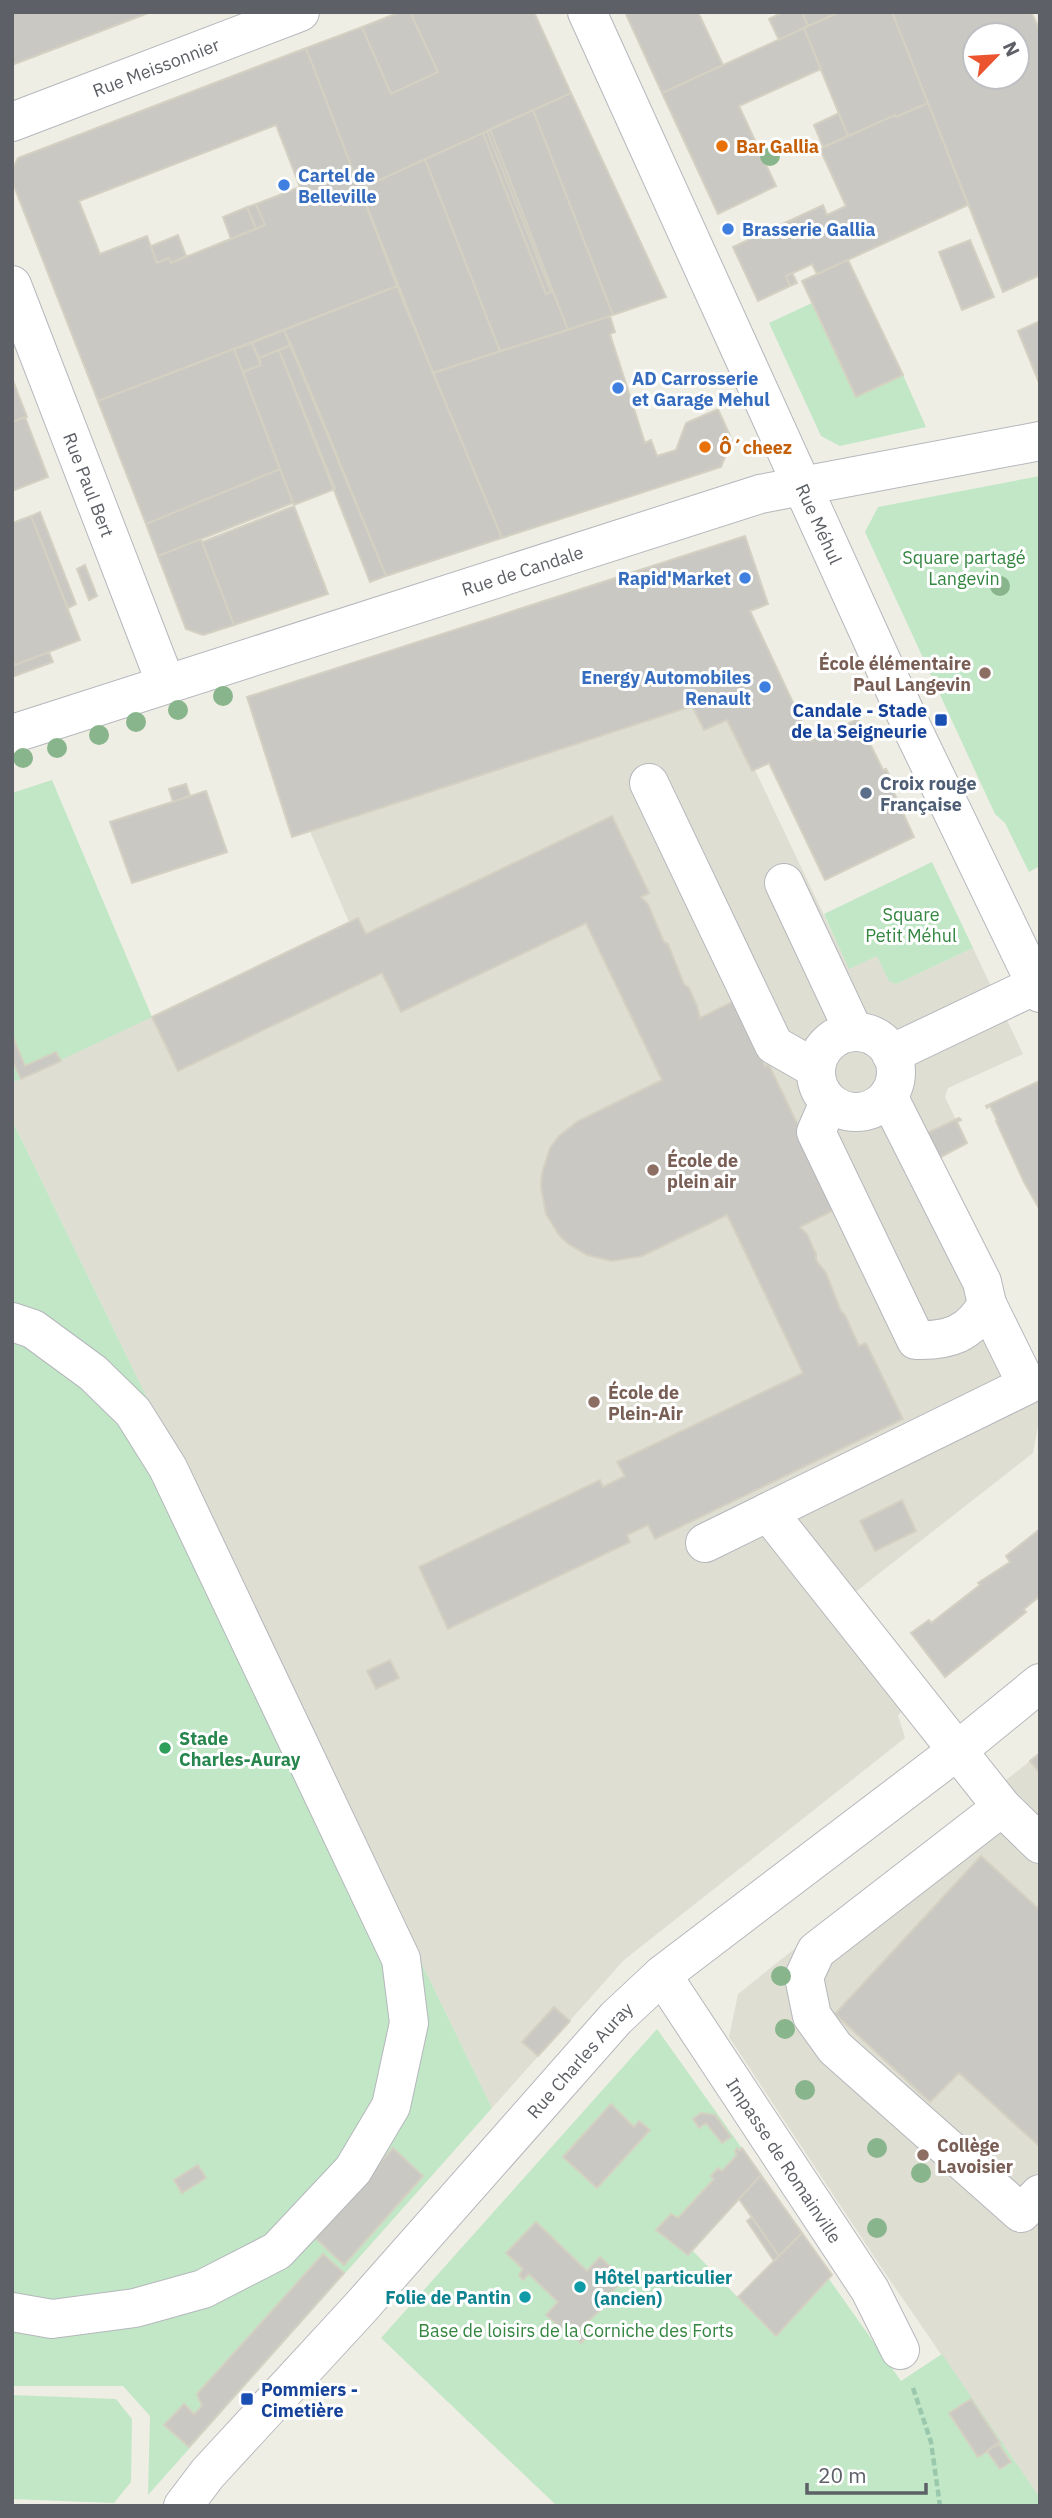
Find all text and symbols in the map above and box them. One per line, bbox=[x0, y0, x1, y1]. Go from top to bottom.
north arrow bbox=[961, 21, 1031, 91]
street label: Rue Meissonnier bbox=[89, 32, 223, 102]
text: N bbox=[998, 38, 1025, 60]
place label: Bar Gallia bbox=[736, 135, 819, 158]
marker: Bar Gallia bbox=[714, 138, 730, 154]
place label: Cartel de Belleville bbox=[298, 164, 377, 208]
marker: Cartel de Belleville bbox=[276, 177, 292, 193]
place label: Brasserie Gallia bbox=[742, 218, 876, 241]
marker: Brasserie Gallia bbox=[720, 221, 736, 237]
place label: AD Carrosserie et Garage Mehul bbox=[632, 367, 770, 411]
marker: AD Carrosserie et Garage Mehul bbox=[610, 380, 626, 396]
street label: Rue Paul Bert bbox=[58, 429, 120, 540]
place label: Ô´cheez bbox=[719, 436, 792, 459]
marker: Ô´cheez bbox=[697, 439, 713, 455]
street label: Rue Méhul bbox=[791, 480, 848, 568]
street label: Rue de Candale bbox=[459, 540, 586, 601]
park label: Square partagé Langevin bbox=[902, 546, 1026, 590]
place label: Rapid'Market bbox=[618, 567, 731, 590]
marker: Rapid'Market bbox=[737, 570, 753, 586]
place label: École élémentaire Paul Langevin bbox=[819, 651, 971, 696]
marker: École élémentaire Paul Langevin bbox=[977, 665, 993, 681]
place label: Energy Automobiles Renault bbox=[581, 666, 751, 710]
marker: Energy Automobiles Renault bbox=[757, 679, 773, 695]
place label: Candale - Stade de la Seigneurie bbox=[791, 699, 927, 743]
marker: Candale - Stade de la Seigneurie bbox=[933, 712, 949, 728]
place label: Croix rouge Française bbox=[880, 772, 977, 816]
marker: Croix rouge Française bbox=[858, 785, 874, 801]
park label: Square Petit Méhul bbox=[865, 903, 957, 947]
place label: École de plein air bbox=[667, 1148, 738, 1193]
marker: École de plein air bbox=[645, 1162, 661, 1178]
place label: École de Plein-Air bbox=[608, 1380, 683, 1425]
marker: École de Plein-Air bbox=[586, 1394, 602, 1410]
place label: Stade Charles-Auray bbox=[179, 1727, 301, 1771]
marker: Stade Charles-Auray bbox=[157, 1740, 173, 1756]
street label: Rue Charles Auray bbox=[522, 1997, 637, 2123]
street label: Impasse de Romainville bbox=[721, 2073, 847, 2247]
place label: Collège Lavoisier bbox=[937, 2134, 1013, 2178]
marker: Collège Lavoisier bbox=[915, 2147, 931, 2163]
place label: Hôtel particulier (ancien) bbox=[594, 2266, 732, 2310]
marker: Hôtel particulier (ancien) bbox=[572, 2279, 588, 2295]
place label: Folie de Pantin bbox=[385, 2286, 511, 2309]
marker: Folie de Pantin bbox=[517, 2289, 533, 2305]
park label: Base de loisirs de la Corniche des Forts bbox=[418, 2319, 734, 2342]
place label: Pommiers - Cimetière bbox=[261, 2378, 358, 2422]
marker: Pommiers - Cimetière bbox=[239, 2391, 255, 2407]
scale bar bbox=[807, 2452, 926, 2496]
text: 20 m bbox=[818, 2461, 867, 2489]

